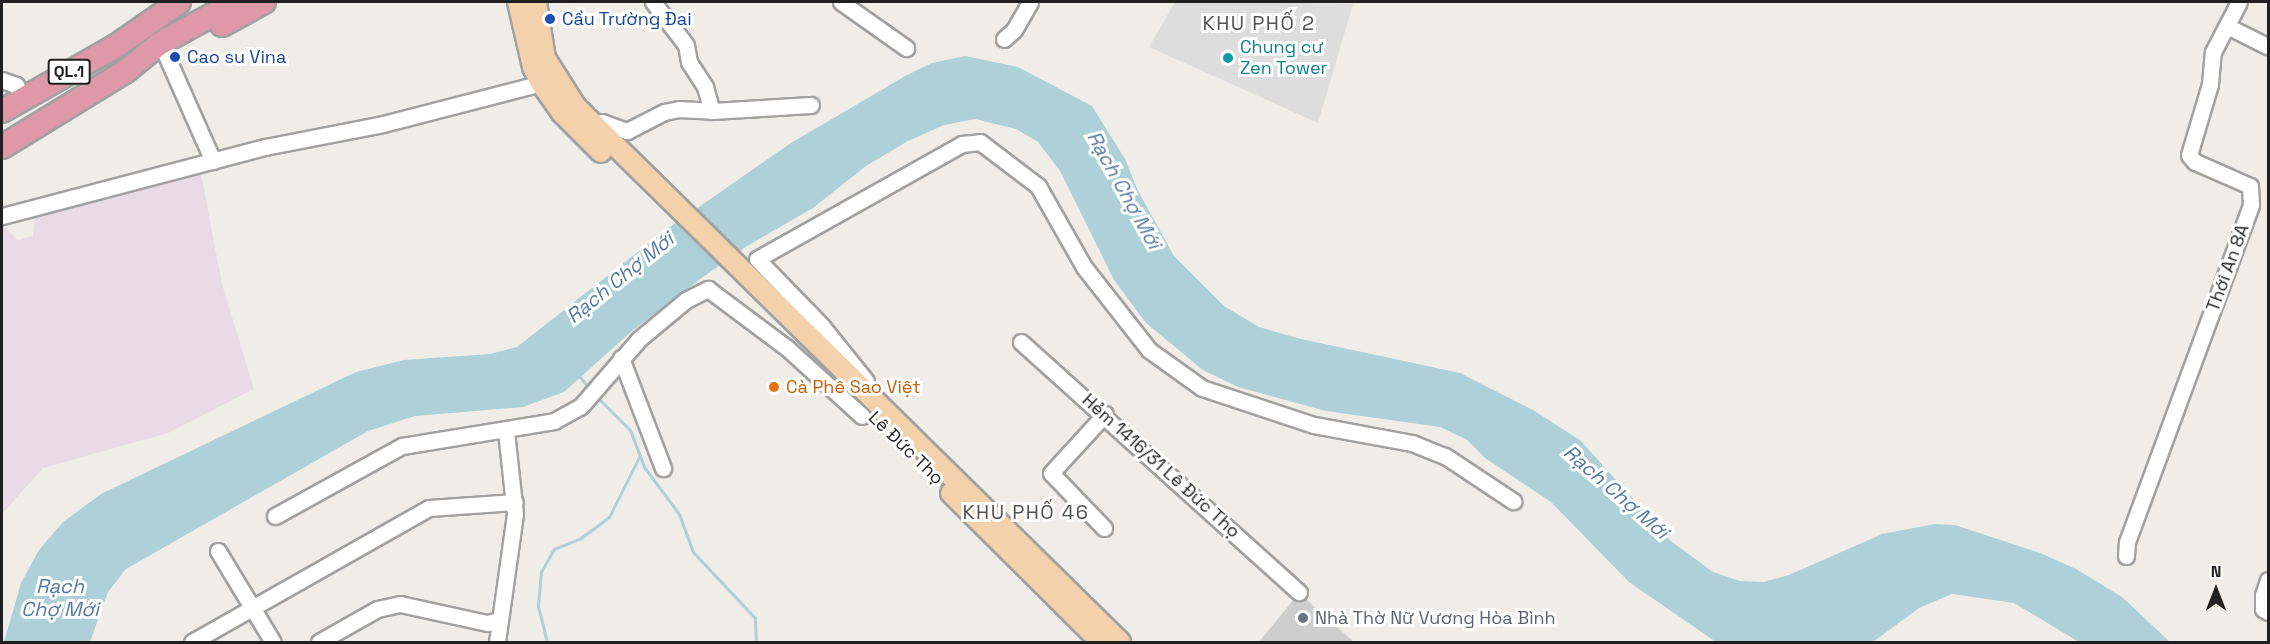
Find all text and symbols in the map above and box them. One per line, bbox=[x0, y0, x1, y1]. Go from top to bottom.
place label: Cầu Trường Đai bbox=[562, 8, 692, 30]
district label: KHU PHỐ 2 bbox=[1203, 11, 1315, 35]
marker: Cầu Trường Đai bbox=[543, 12, 557, 26]
place label: Chung cư Zen Tower bbox=[1240, 37, 1328, 80]
place label: Cao su Vina bbox=[187, 46, 286, 68]
marker: Cao su Vina bbox=[168, 50, 182, 64]
marker: Chung cư Zen Tower bbox=[1221, 51, 1235, 65]
road number: QL.1 bbox=[46, 59, 92, 85]
water label: Rạch Chợ Mới bbox=[1082, 127, 1166, 253]
street label: Thới An 8A bbox=[2202, 221, 2254, 315]
water label: Rạch Chợ Mới bbox=[562, 227, 678, 329]
place label: Cà Phê Sao Việt bbox=[786, 376, 921, 398]
marker: Cà Phê Sao Việt bbox=[767, 380, 781, 394]
street label: Hẻm 1416/31 Lê Đức Thọ bbox=[1077, 389, 1245, 543]
street label: Lê Đức Thọ bbox=[864, 407, 948, 489]
water label: Rạch Chợ Mới bbox=[1559, 440, 1673, 544]
district label: KHU PHỐ 46 bbox=[962, 500, 1090, 524]
north arrow bbox=[2186, 560, 2246, 620]
text: N bbox=[2211, 561, 2221, 582]
water label: Rạch Chợ Mới bbox=[21, 575, 99, 622]
place label: Nhà Thờ Nữ Vương Hòa Bình bbox=[1315, 607, 1556, 629]
marker: Nhà Thờ Nữ Vương Hòa Bình bbox=[1296, 611, 1310, 625]

